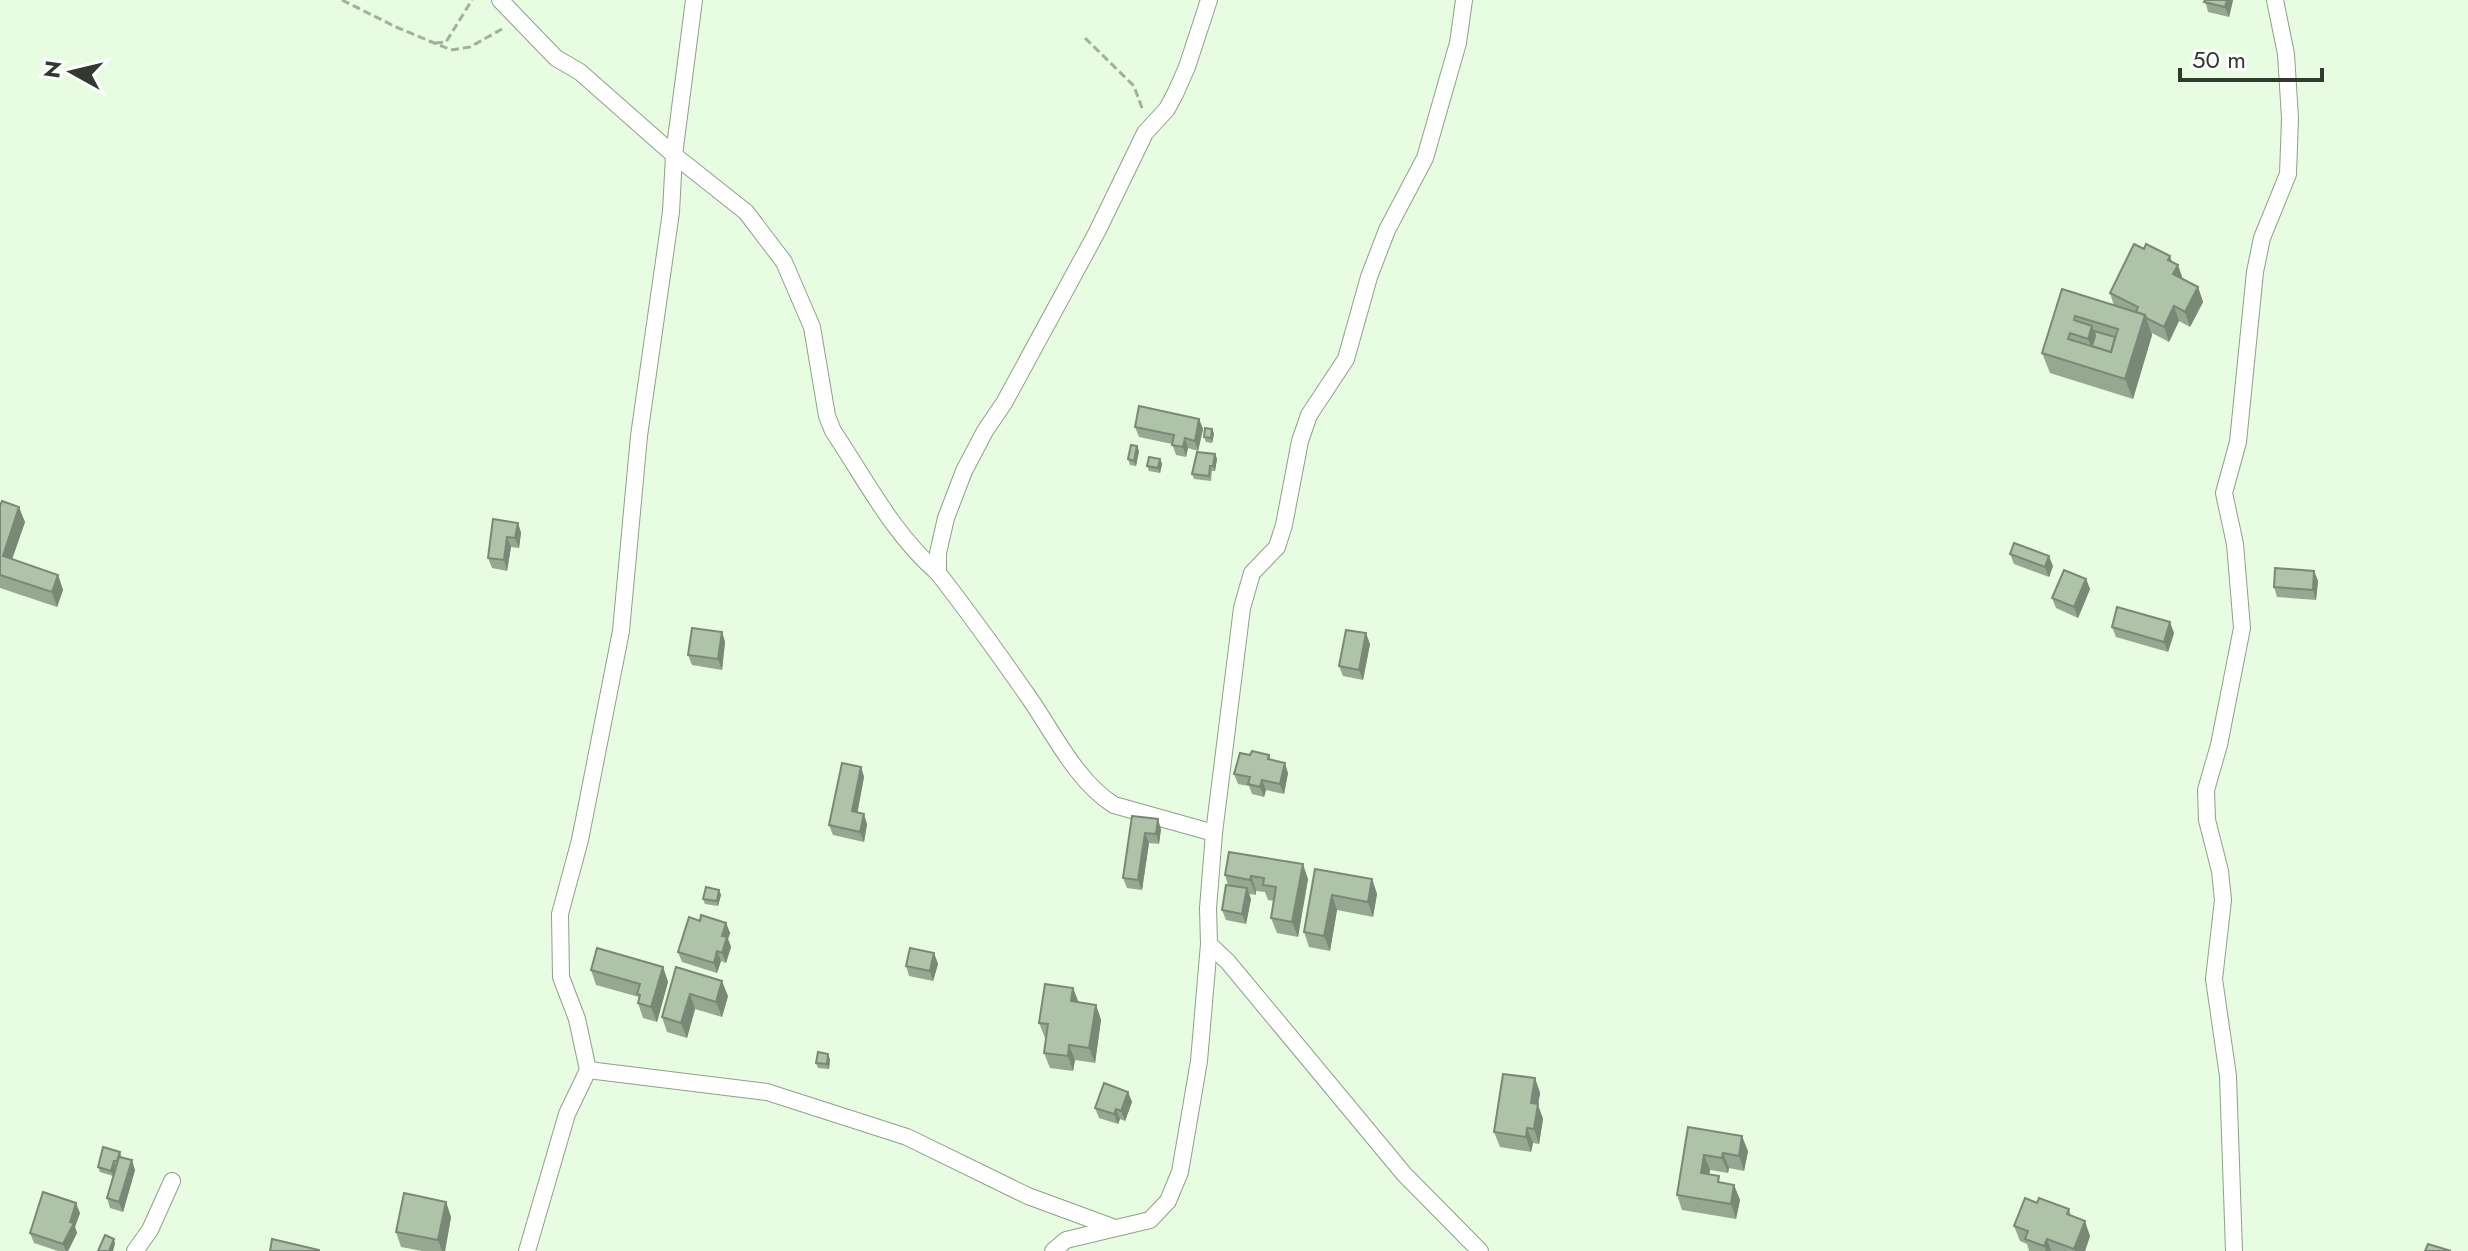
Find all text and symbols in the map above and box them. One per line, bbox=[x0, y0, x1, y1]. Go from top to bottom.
north arrow bbox=[32, 32, 112, 112]
scale bar bbox=[2180, 32, 2322, 82]
text: 50 m bbox=[2192, 42, 2246, 77]
text: N bbox=[35, 58, 69, 80]

